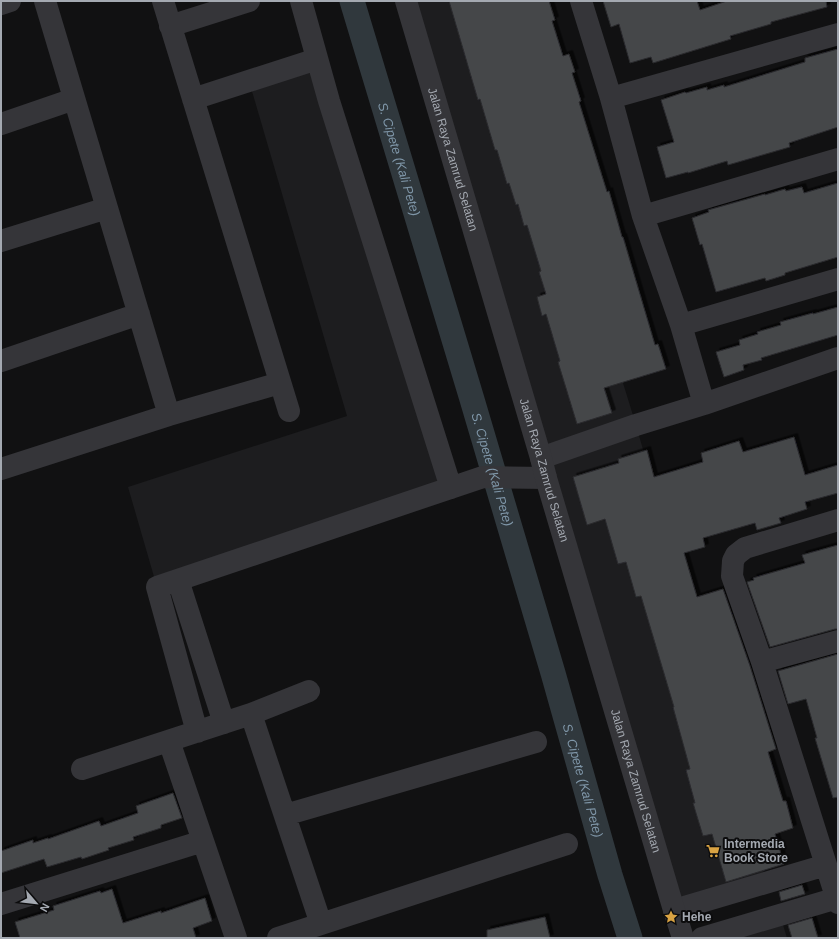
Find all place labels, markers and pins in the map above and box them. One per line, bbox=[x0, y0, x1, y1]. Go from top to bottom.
place label: Intermedia Book Store bbox=[724, 837, 788, 865]
supermarket icon: Intermedia Book Store bbox=[705, 843, 721, 859]
place icon: Hehe bbox=[663, 909, 679, 925]
place label: Hehe bbox=[682, 910, 712, 924]

